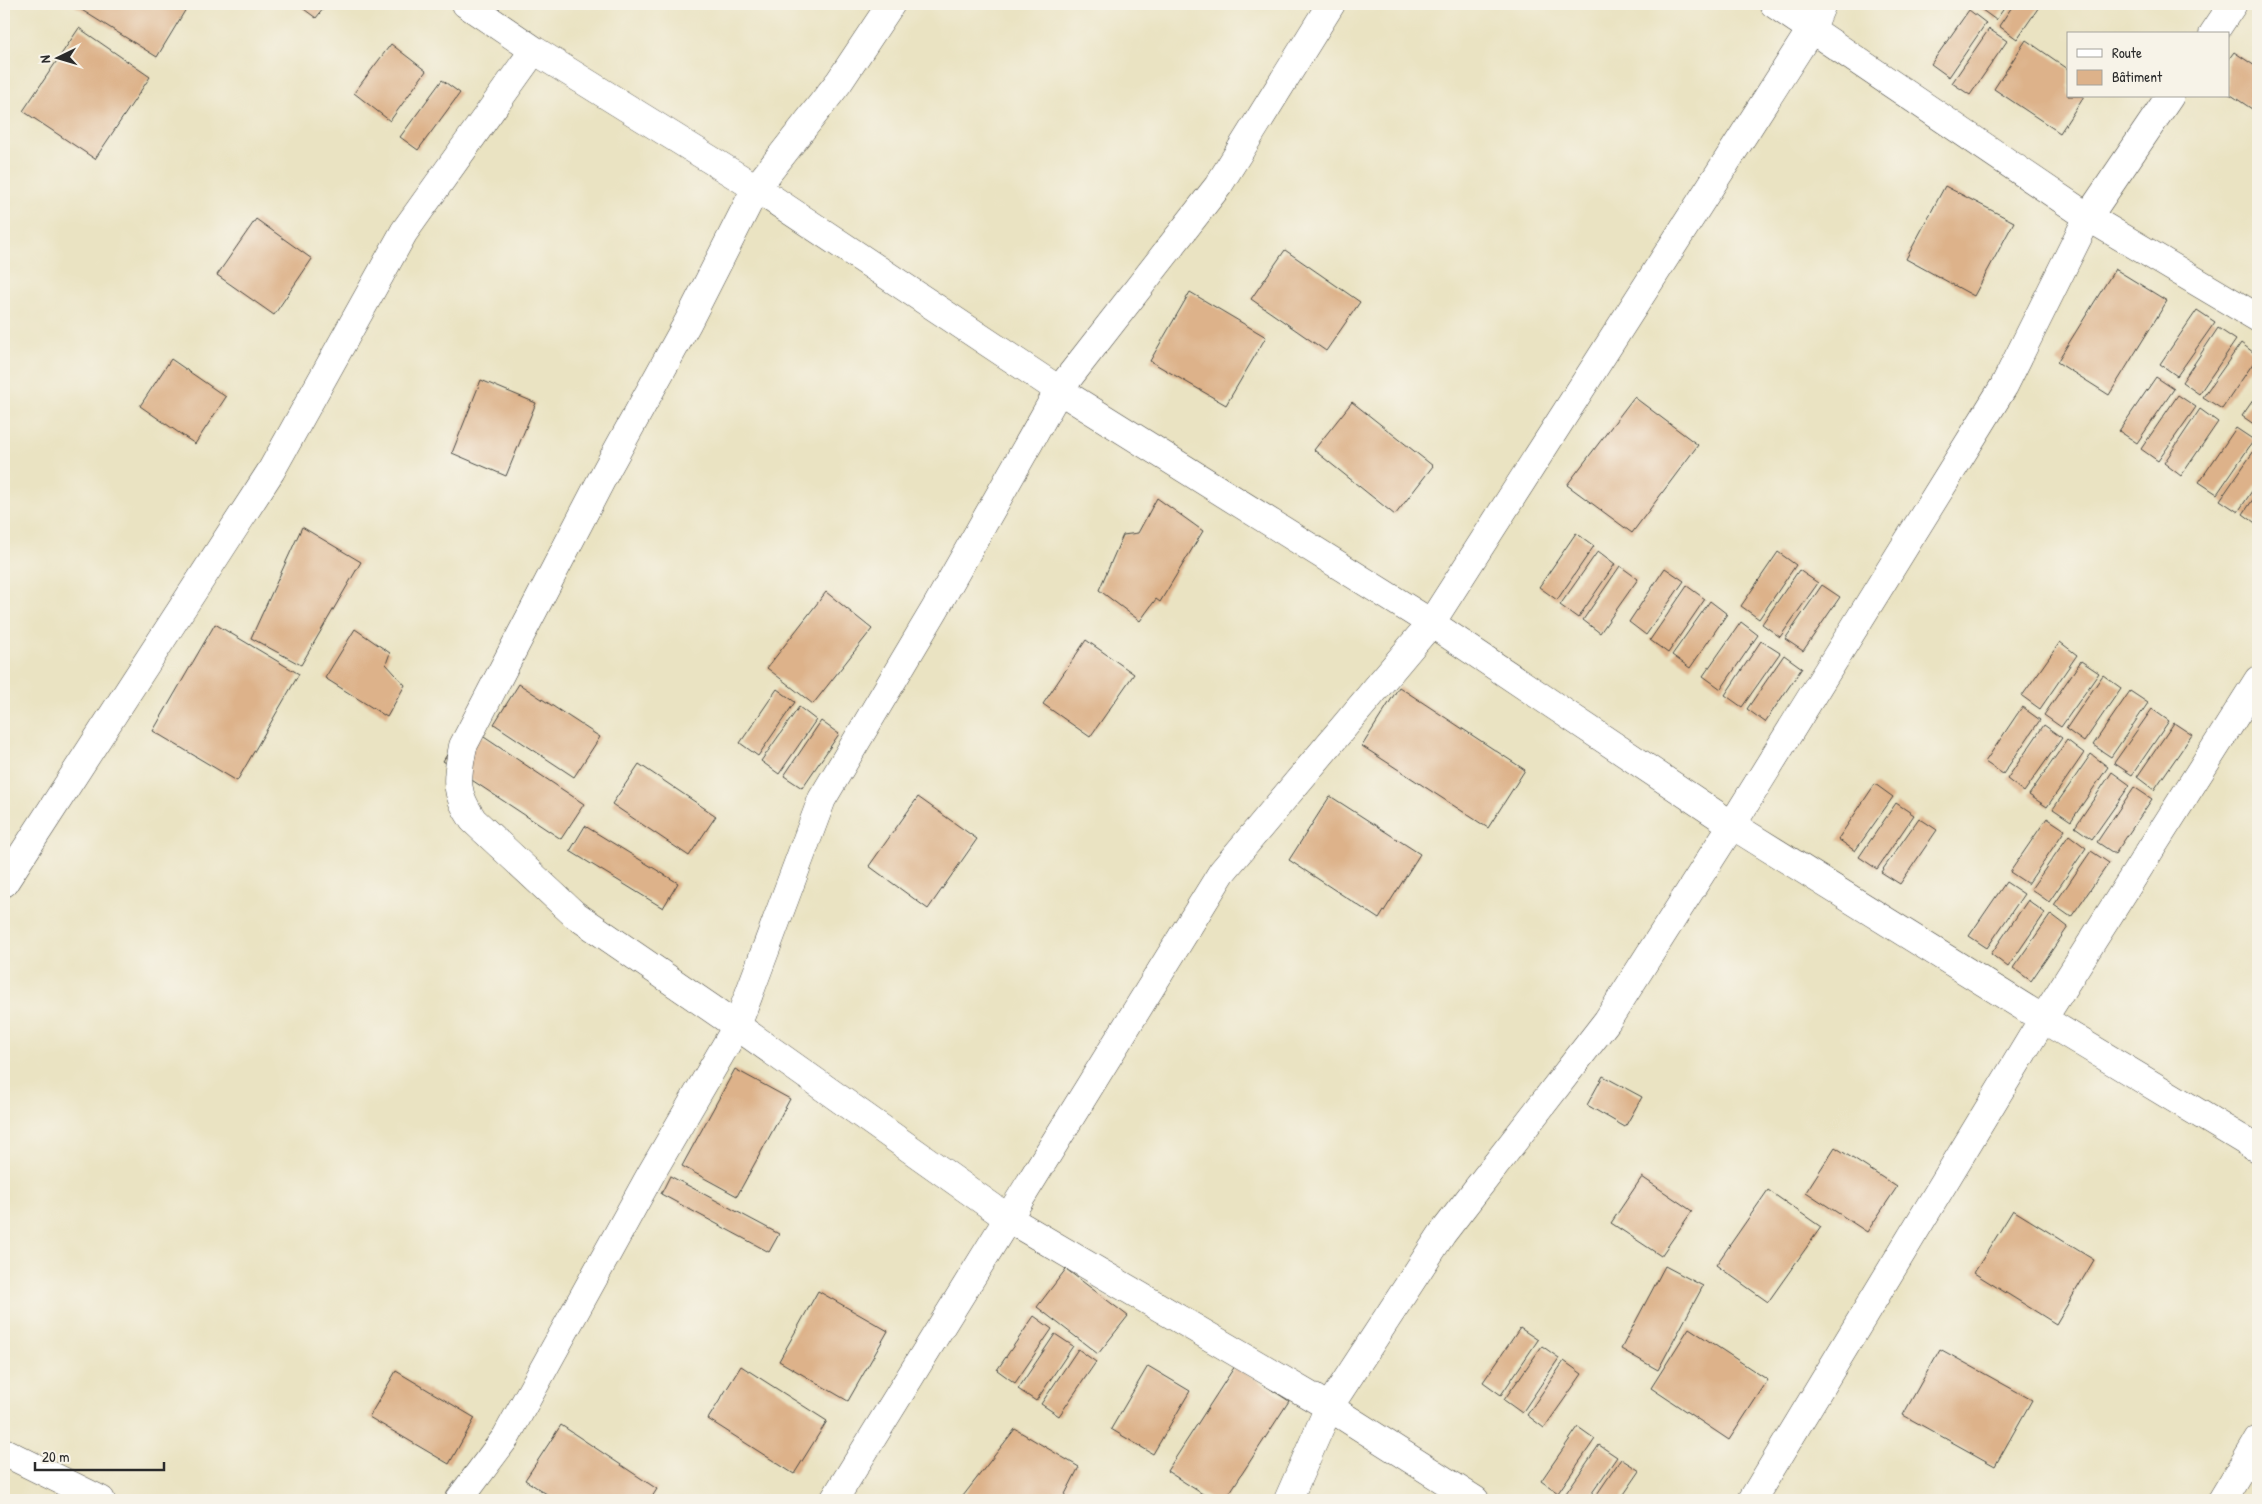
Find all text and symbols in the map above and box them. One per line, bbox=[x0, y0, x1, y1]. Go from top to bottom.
north arrow bbox=[32, 32, 82, 82]
legend bbox=[2067, 32, 2230, 98]
text: Route bbox=[2112, 42, 2142, 63]
text: N bbox=[35, 54, 54, 64]
text: Bâtiment bbox=[2112, 66, 2163, 87]
scale bar bbox=[35, 1439, 164, 1471]
text: 20 m bbox=[42, 1446, 69, 1467]

